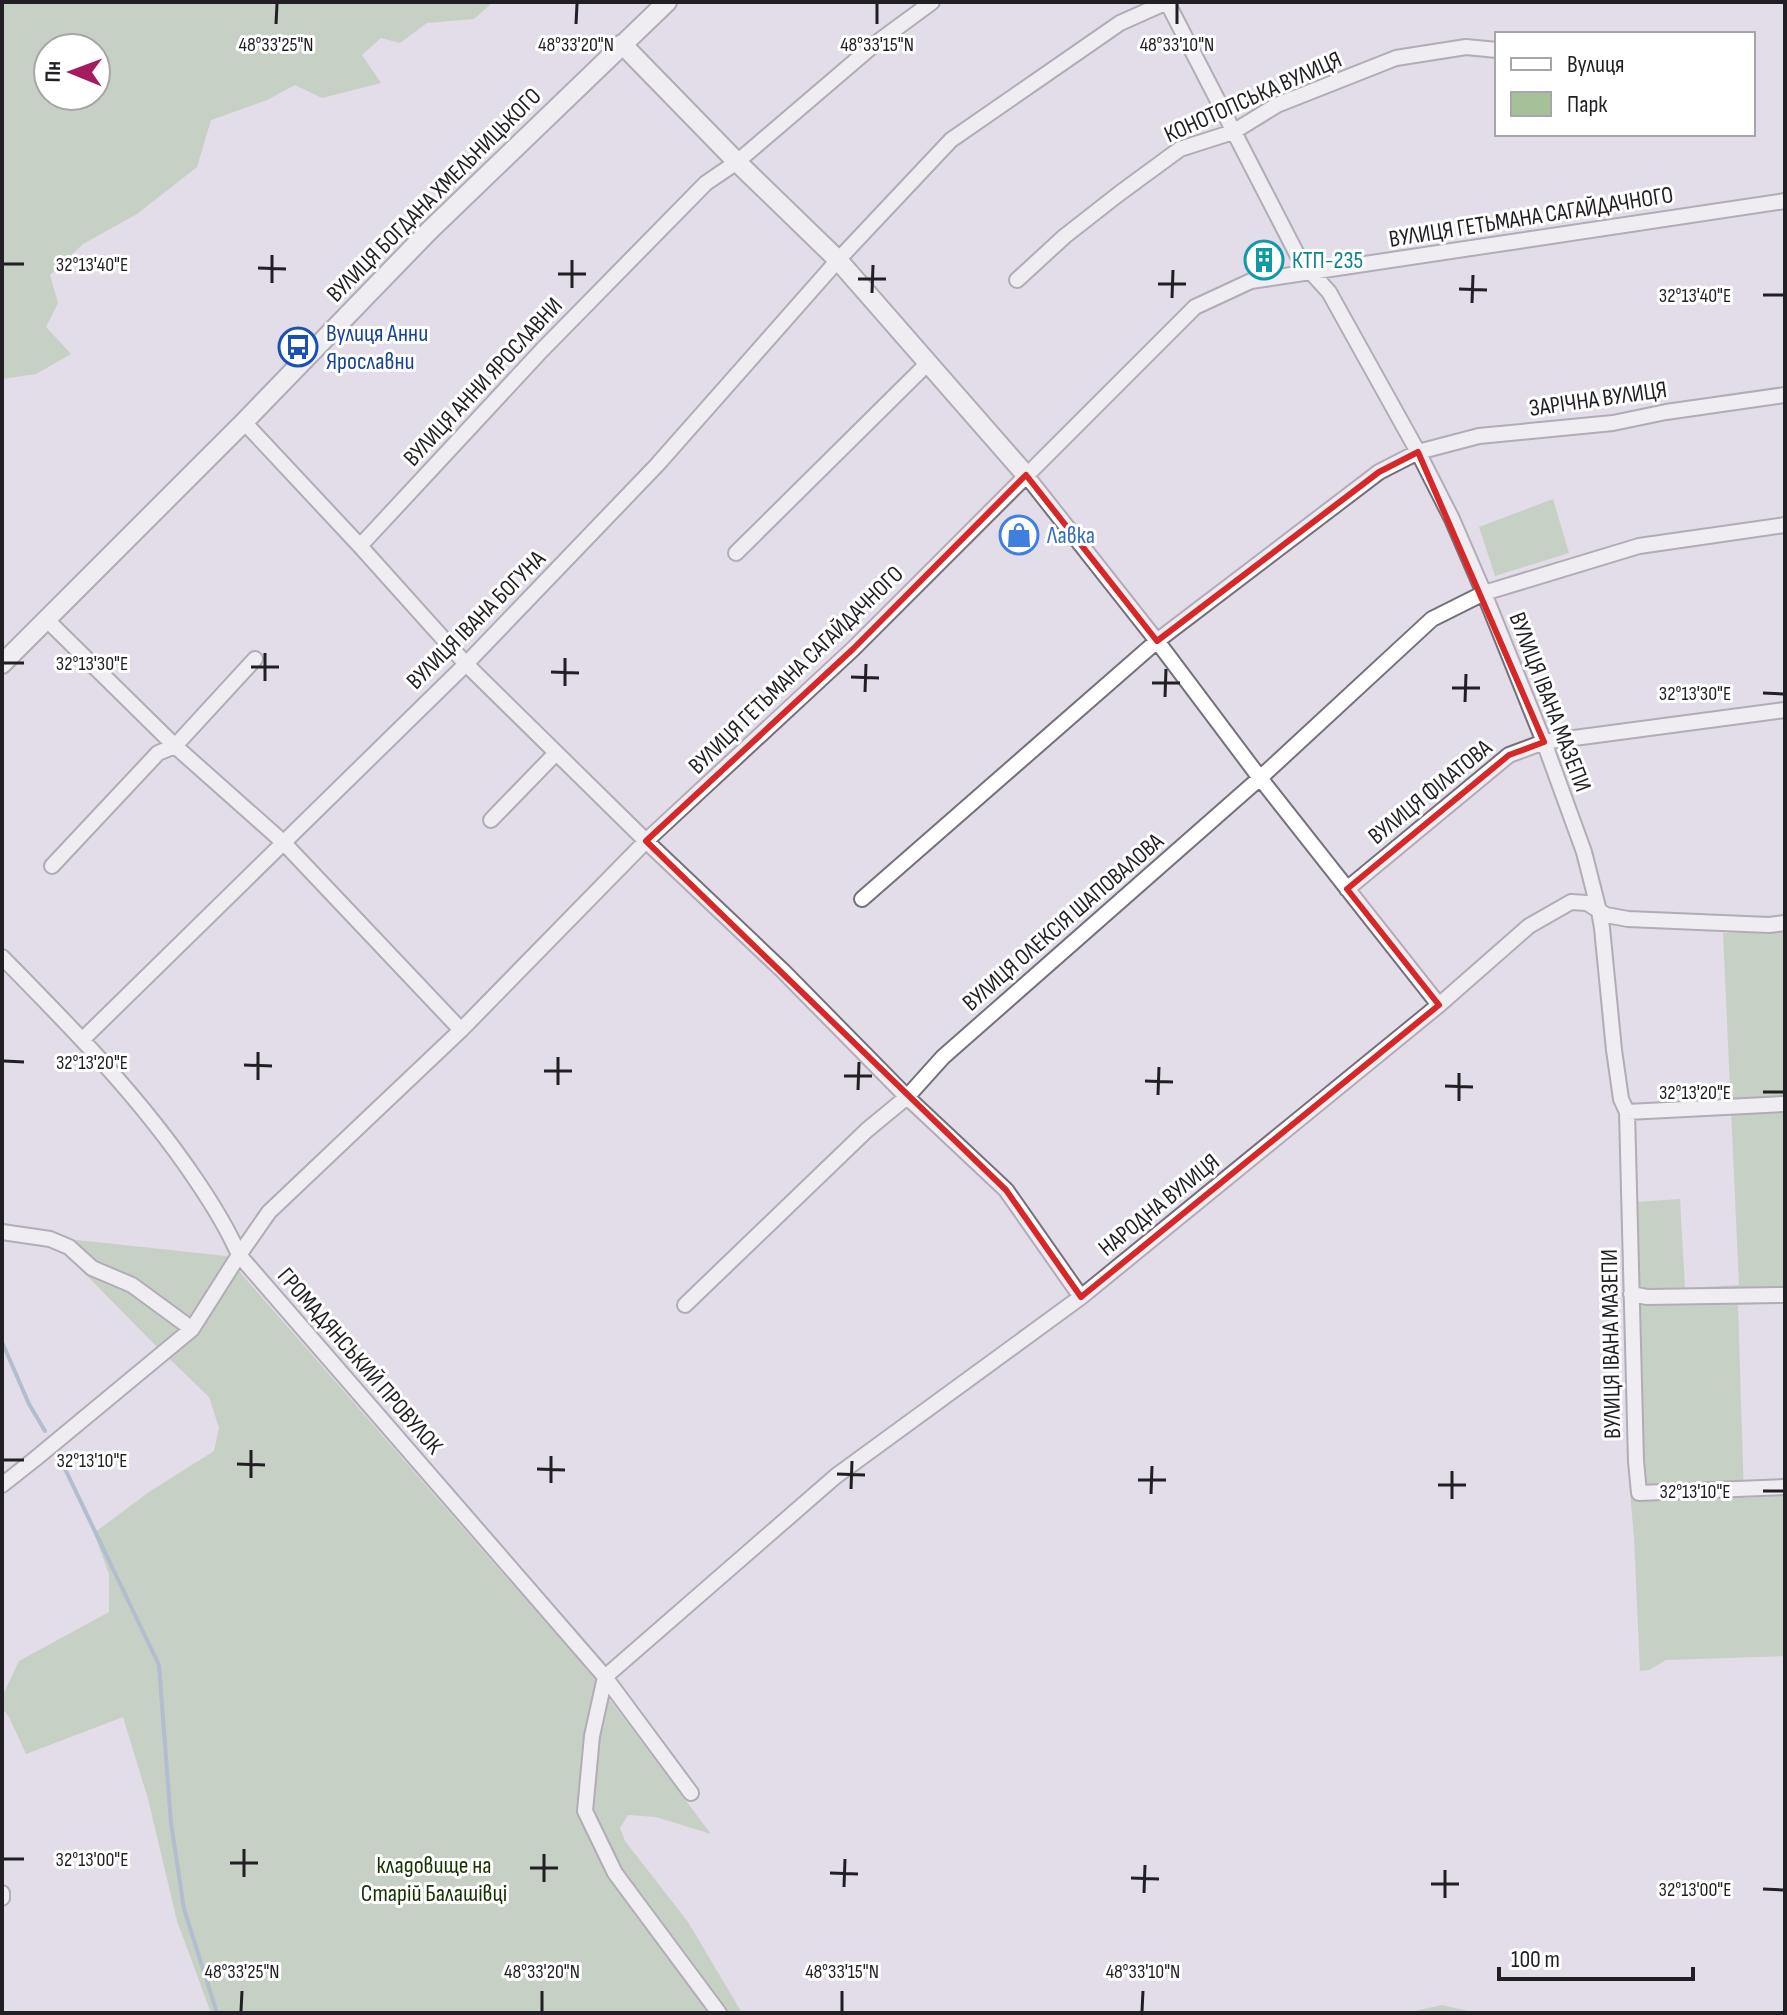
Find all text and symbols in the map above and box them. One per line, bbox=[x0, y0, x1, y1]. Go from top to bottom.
north arrow bbox=[32, 32, 112, 112]
legend bbox=[1495, 32, 1755, 136]
text: 48°33'25"N bbox=[239, 33, 313, 57]
text: 48°33'20"N bbox=[538, 33, 614, 57]
text: 48°33'15"N bbox=[840, 33, 914, 57]
text: 48°33'10"N bbox=[1140, 33, 1214, 57]
street label: КОНОТОПСЬКА ВУЛИЦЯ bbox=[1160, 45, 1346, 149]
text: Вулиця bbox=[1567, 50, 1625, 79]
text: Пн bbox=[40, 61, 67, 83]
street label: ВУЛИЦЯ БОГДАНА ХМЕЛЬНИЦЬКОГО bbox=[321, 82, 547, 308]
text: Парк bbox=[1567, 90, 1608, 119]
street label: ВУЛИЦЯ ГЕТЬМАНА САГАЙДАЧНОГО bbox=[1387, 180, 1675, 254]
building icon: КТП-235 bbox=[1243, 239, 1285, 281]
place label: КТП-235 bbox=[1292, 246, 1363, 275]
text: 32°13'40"E bbox=[56, 253, 128, 277]
text: 32°13'40"E bbox=[1659, 284, 1731, 308]
street label: ВУЛИЦЯ АННИ ЯРОСЛАВНИ bbox=[397, 292, 569, 472]
place label: Вулиця Анни Ярославни bbox=[326, 319, 428, 376]
bus stop icon: Вулиця Анни Ярославни bbox=[277, 326, 319, 368]
street label: ЗАРІЧНА ВУЛИЦЯ bbox=[1527, 375, 1669, 423]
shop icon: Лавка bbox=[998, 514, 1040, 556]
place label: Лавка bbox=[1046, 521, 1095, 550]
street label: ВУЛИЦЯ ІВАНА БОГУНА bbox=[401, 544, 552, 695]
street label: ВУЛИЦЯ ГЕТЬМАНА САГАЙДАЧНОГО bbox=[683, 560, 909, 780]
street label: ВУЛИЦЯ ІВАНА МАЗЕПИ bbox=[1502, 608, 1598, 796]
text: 32°13'30"E bbox=[56, 652, 128, 676]
text: 32°13'30"E bbox=[1659, 682, 1731, 706]
street label: ВУЛИЦЯ ФІЛАТОВА bbox=[1362, 733, 1498, 851]
street label: ВУЛИЦЯ ОЛЕКСІЯ ШАПОВАЛОВА bbox=[957, 826, 1170, 1017]
text: 32°13'20"E bbox=[56, 1051, 128, 1075]
text: 32°13'20"E bbox=[1659, 1081, 1731, 1105]
street label: НАРОДНА ВУЛИЦЯ bbox=[1093, 1147, 1225, 1263]
street label: ВУЛИЦЯ ІВАНА МАЗЕПИ bbox=[1595, 1249, 1627, 1439]
street label: ГРОМАДЯНСЬКИЙ ПРОВУЛОК bbox=[271, 1262, 449, 1460]
text: 32°13'10"E bbox=[57, 1449, 127, 1473]
text: 32°13'10"E bbox=[1660, 1480, 1730, 1504]
text: 32°13'00"E bbox=[56, 1848, 128, 1872]
park label: кладовище на Старій Балашівці bbox=[361, 1851, 507, 1908]
text: 32°13'00"E bbox=[1659, 1878, 1731, 1902]
scale bar bbox=[1499, 1931, 1693, 1981]
text: 100 m bbox=[1511, 1945, 1560, 1974]
text: 48°33'25"N bbox=[205, 1960, 279, 1984]
text: 48°33'20"N bbox=[504, 1960, 580, 1984]
text: 48°33'15"N bbox=[805, 1960, 879, 1984]
text: 48°33'10"N bbox=[1106, 1960, 1180, 1984]

